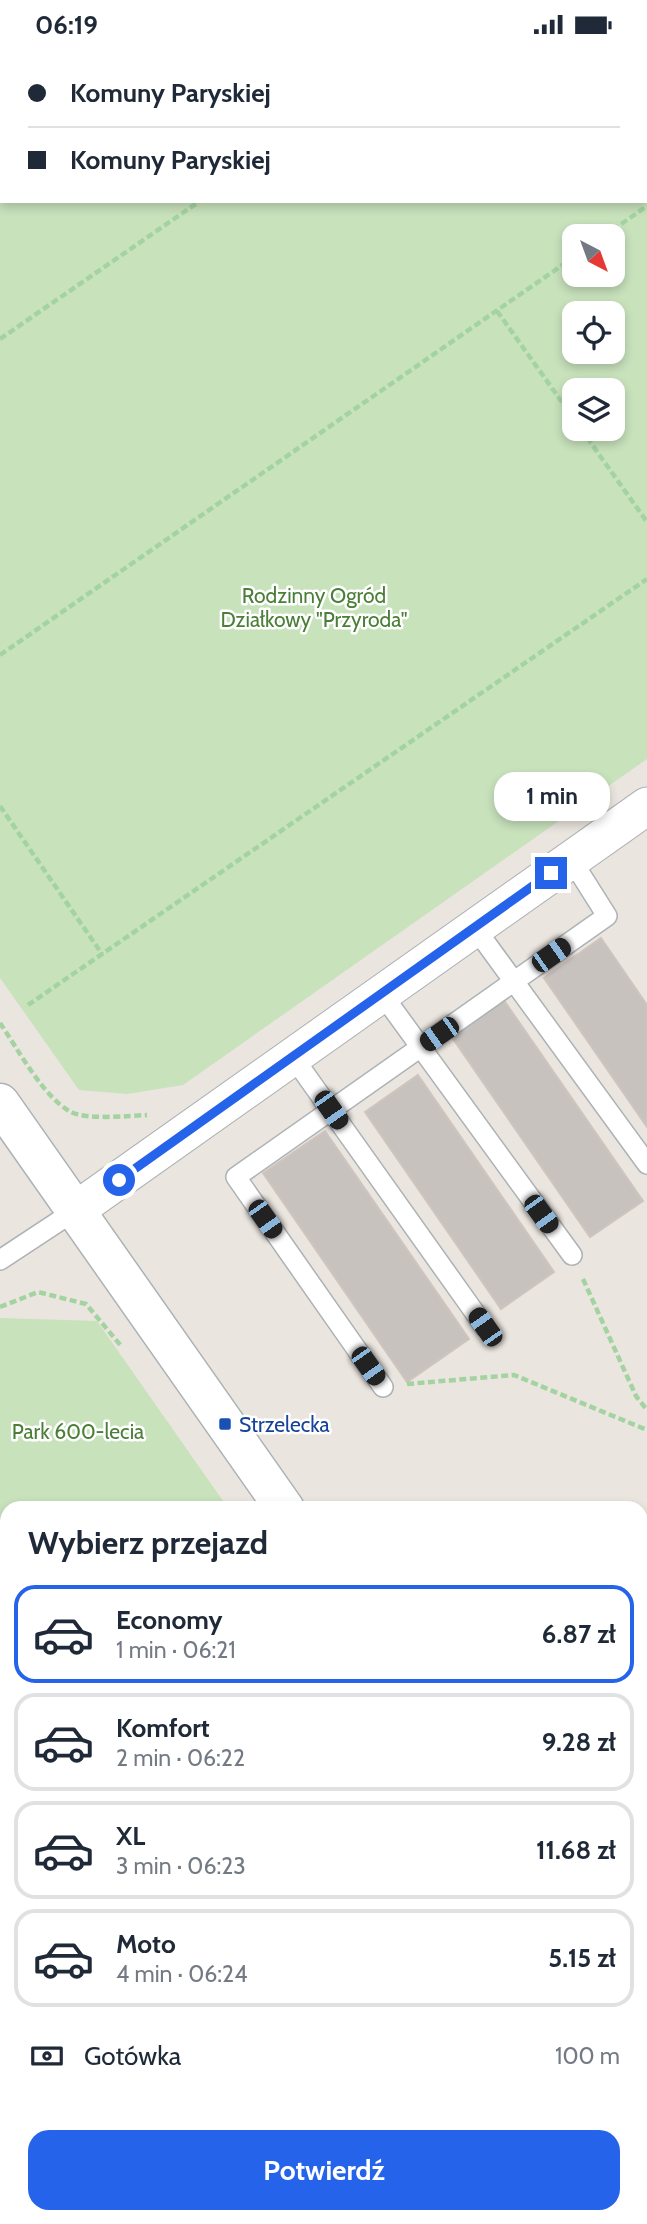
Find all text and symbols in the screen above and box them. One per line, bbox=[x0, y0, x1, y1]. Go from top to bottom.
text: 06:19 bbox=[35, 9, 98, 41]
text: Komuny Paryskiej bbox=[70, 77, 271, 109]
text: Komuny Paryskiej bbox=[70, 144, 271, 176]
north arrow bbox=[562, 224, 625, 287]
map controls bbox=[562, 224, 625, 441]
button: locate bbox=[562, 301, 625, 364]
button: layers bbox=[562, 378, 625, 441]
park label: Rodzinny Ogród Działkowy "Przyroda" bbox=[220, 583, 408, 632]
callout: 1 min bbox=[493, 771, 609, 821]
text: 1 min bbox=[526, 782, 578, 810]
route end bbox=[535, 857, 567, 889]
car bbox=[528, 934, 575, 976]
car bbox=[416, 1013, 463, 1055]
car bbox=[311, 1087, 352, 1133]
route start bbox=[103, 1164, 135, 1196]
car bbox=[521, 1191, 562, 1237]
car bbox=[245, 1196, 286, 1242]
car bbox=[465, 1304, 506, 1350]
car bbox=[348, 1343, 389, 1389]
place label: Strzelecka bbox=[239, 1412, 330, 1437]
marker: Strzelecka bbox=[217, 1416, 233, 1432]
park label: Park 600-lecia bbox=[12, 1419, 144, 1444]
text: Wybierz przejazd bbox=[28, 1523, 268, 1562]
icon: car bbox=[32, 1603, 95, 1666]
text: Economy bbox=[116, 1604, 222, 1636]
text: 6.87 zł bbox=[542, 1618, 616, 1650]
text: 1 min · 06:21 bbox=[116, 1636, 236, 1664]
icon: car bbox=[32, 1711, 95, 1774]
text: Komfort bbox=[116, 1712, 210, 1744]
text: 9.28 zł bbox=[542, 1726, 616, 1758]
text: 2 min · 06:22 bbox=[116, 1744, 245, 1772]
icon: car bbox=[32, 1819, 95, 1882]
text: XL bbox=[116, 1820, 145, 1852]
text: 11.68 zł bbox=[536, 1834, 616, 1866]
text: 3 min · 06:23 bbox=[116, 1852, 246, 1880]
icon: car bbox=[32, 1927, 95, 1990]
text: Moto bbox=[116, 1928, 176, 1960]
text: 5.15 zł bbox=[548, 1942, 616, 1974]
text: 4 min · 06:24 bbox=[116, 1960, 247, 1988]
icon: cash bbox=[28, 2037, 66, 2075]
text: Gotówka bbox=[84, 2040, 181, 2072]
text: 100 m bbox=[555, 2042, 620, 2070]
button: Potwierdź bbox=[28, 2130, 620, 2210]

